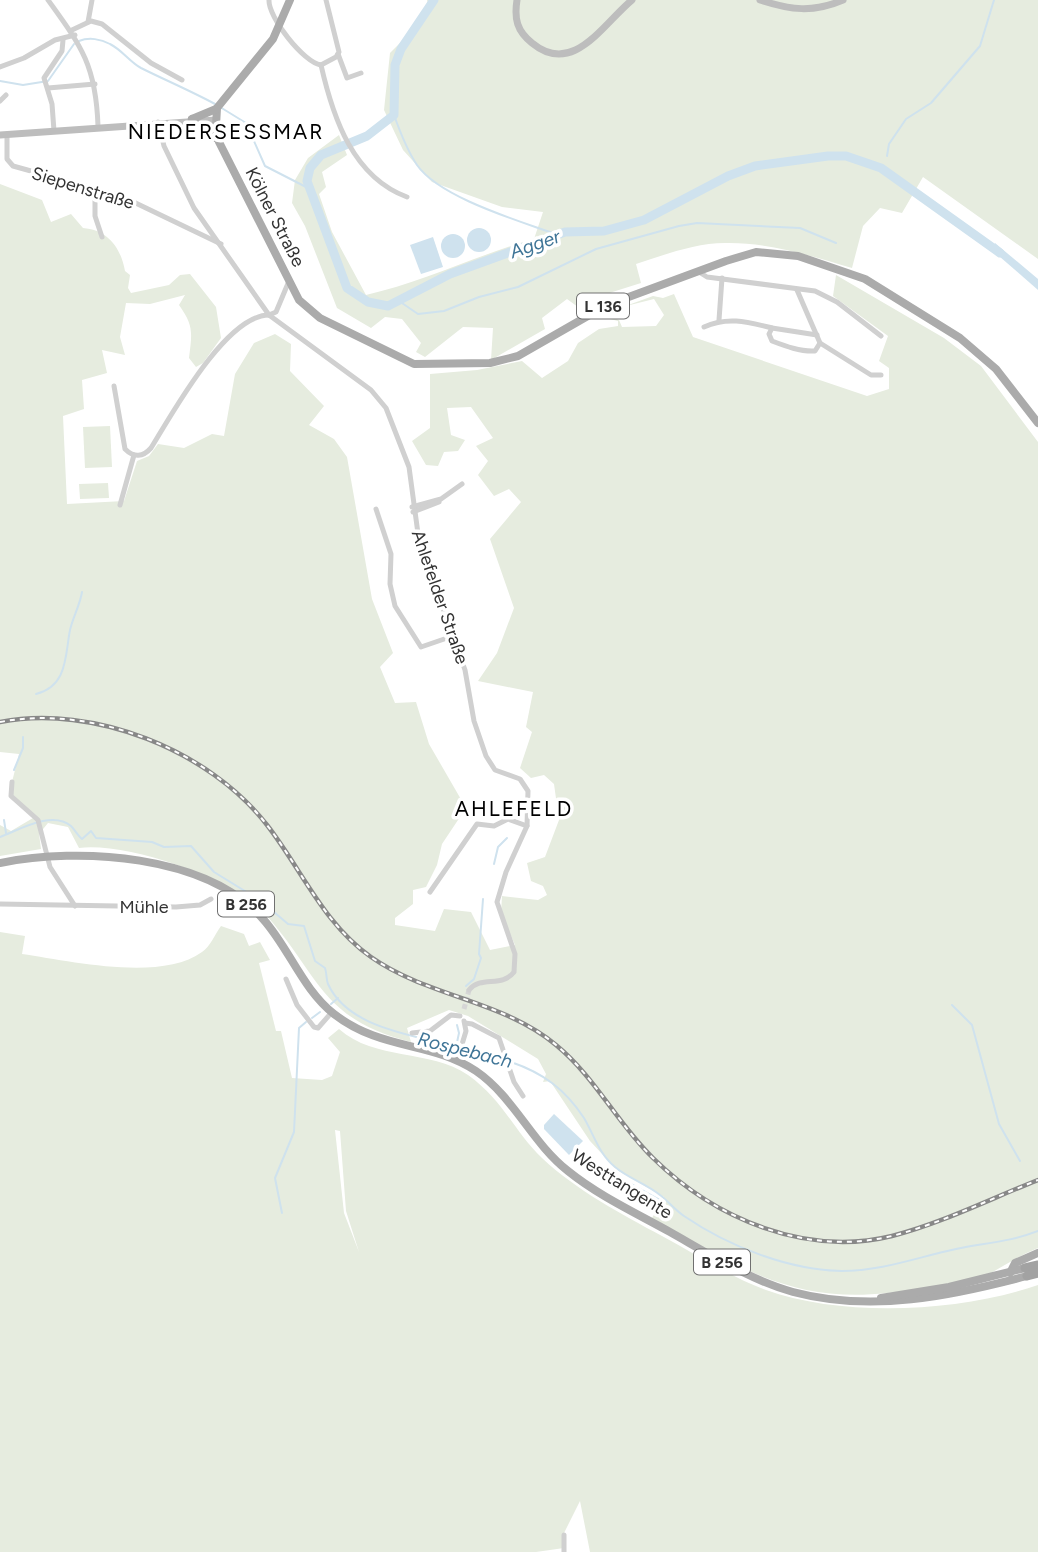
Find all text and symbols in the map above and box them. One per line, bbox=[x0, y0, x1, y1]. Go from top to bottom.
district label: NIEDERSESSMAR bbox=[128, 119, 324, 144]
street label: Siepenstraße bbox=[29, 162, 137, 214]
street label: Kölner Straße bbox=[241, 164, 310, 271]
water label: Agger bbox=[506, 224, 564, 264]
road number: L 136 bbox=[577, 294, 629, 318]
street label: Ahlefelder Straße bbox=[407, 527, 473, 667]
district label: AHLEFELD bbox=[455, 796, 573, 821]
road number: B 256 bbox=[218, 891, 274, 916]
street label: Mühle bbox=[119, 896, 169, 918]
water label: Rospebach bbox=[415, 1027, 515, 1073]
street label: Westtangente bbox=[568, 1144, 677, 1224]
road number: B 256 bbox=[694, 1250, 750, 1274]

